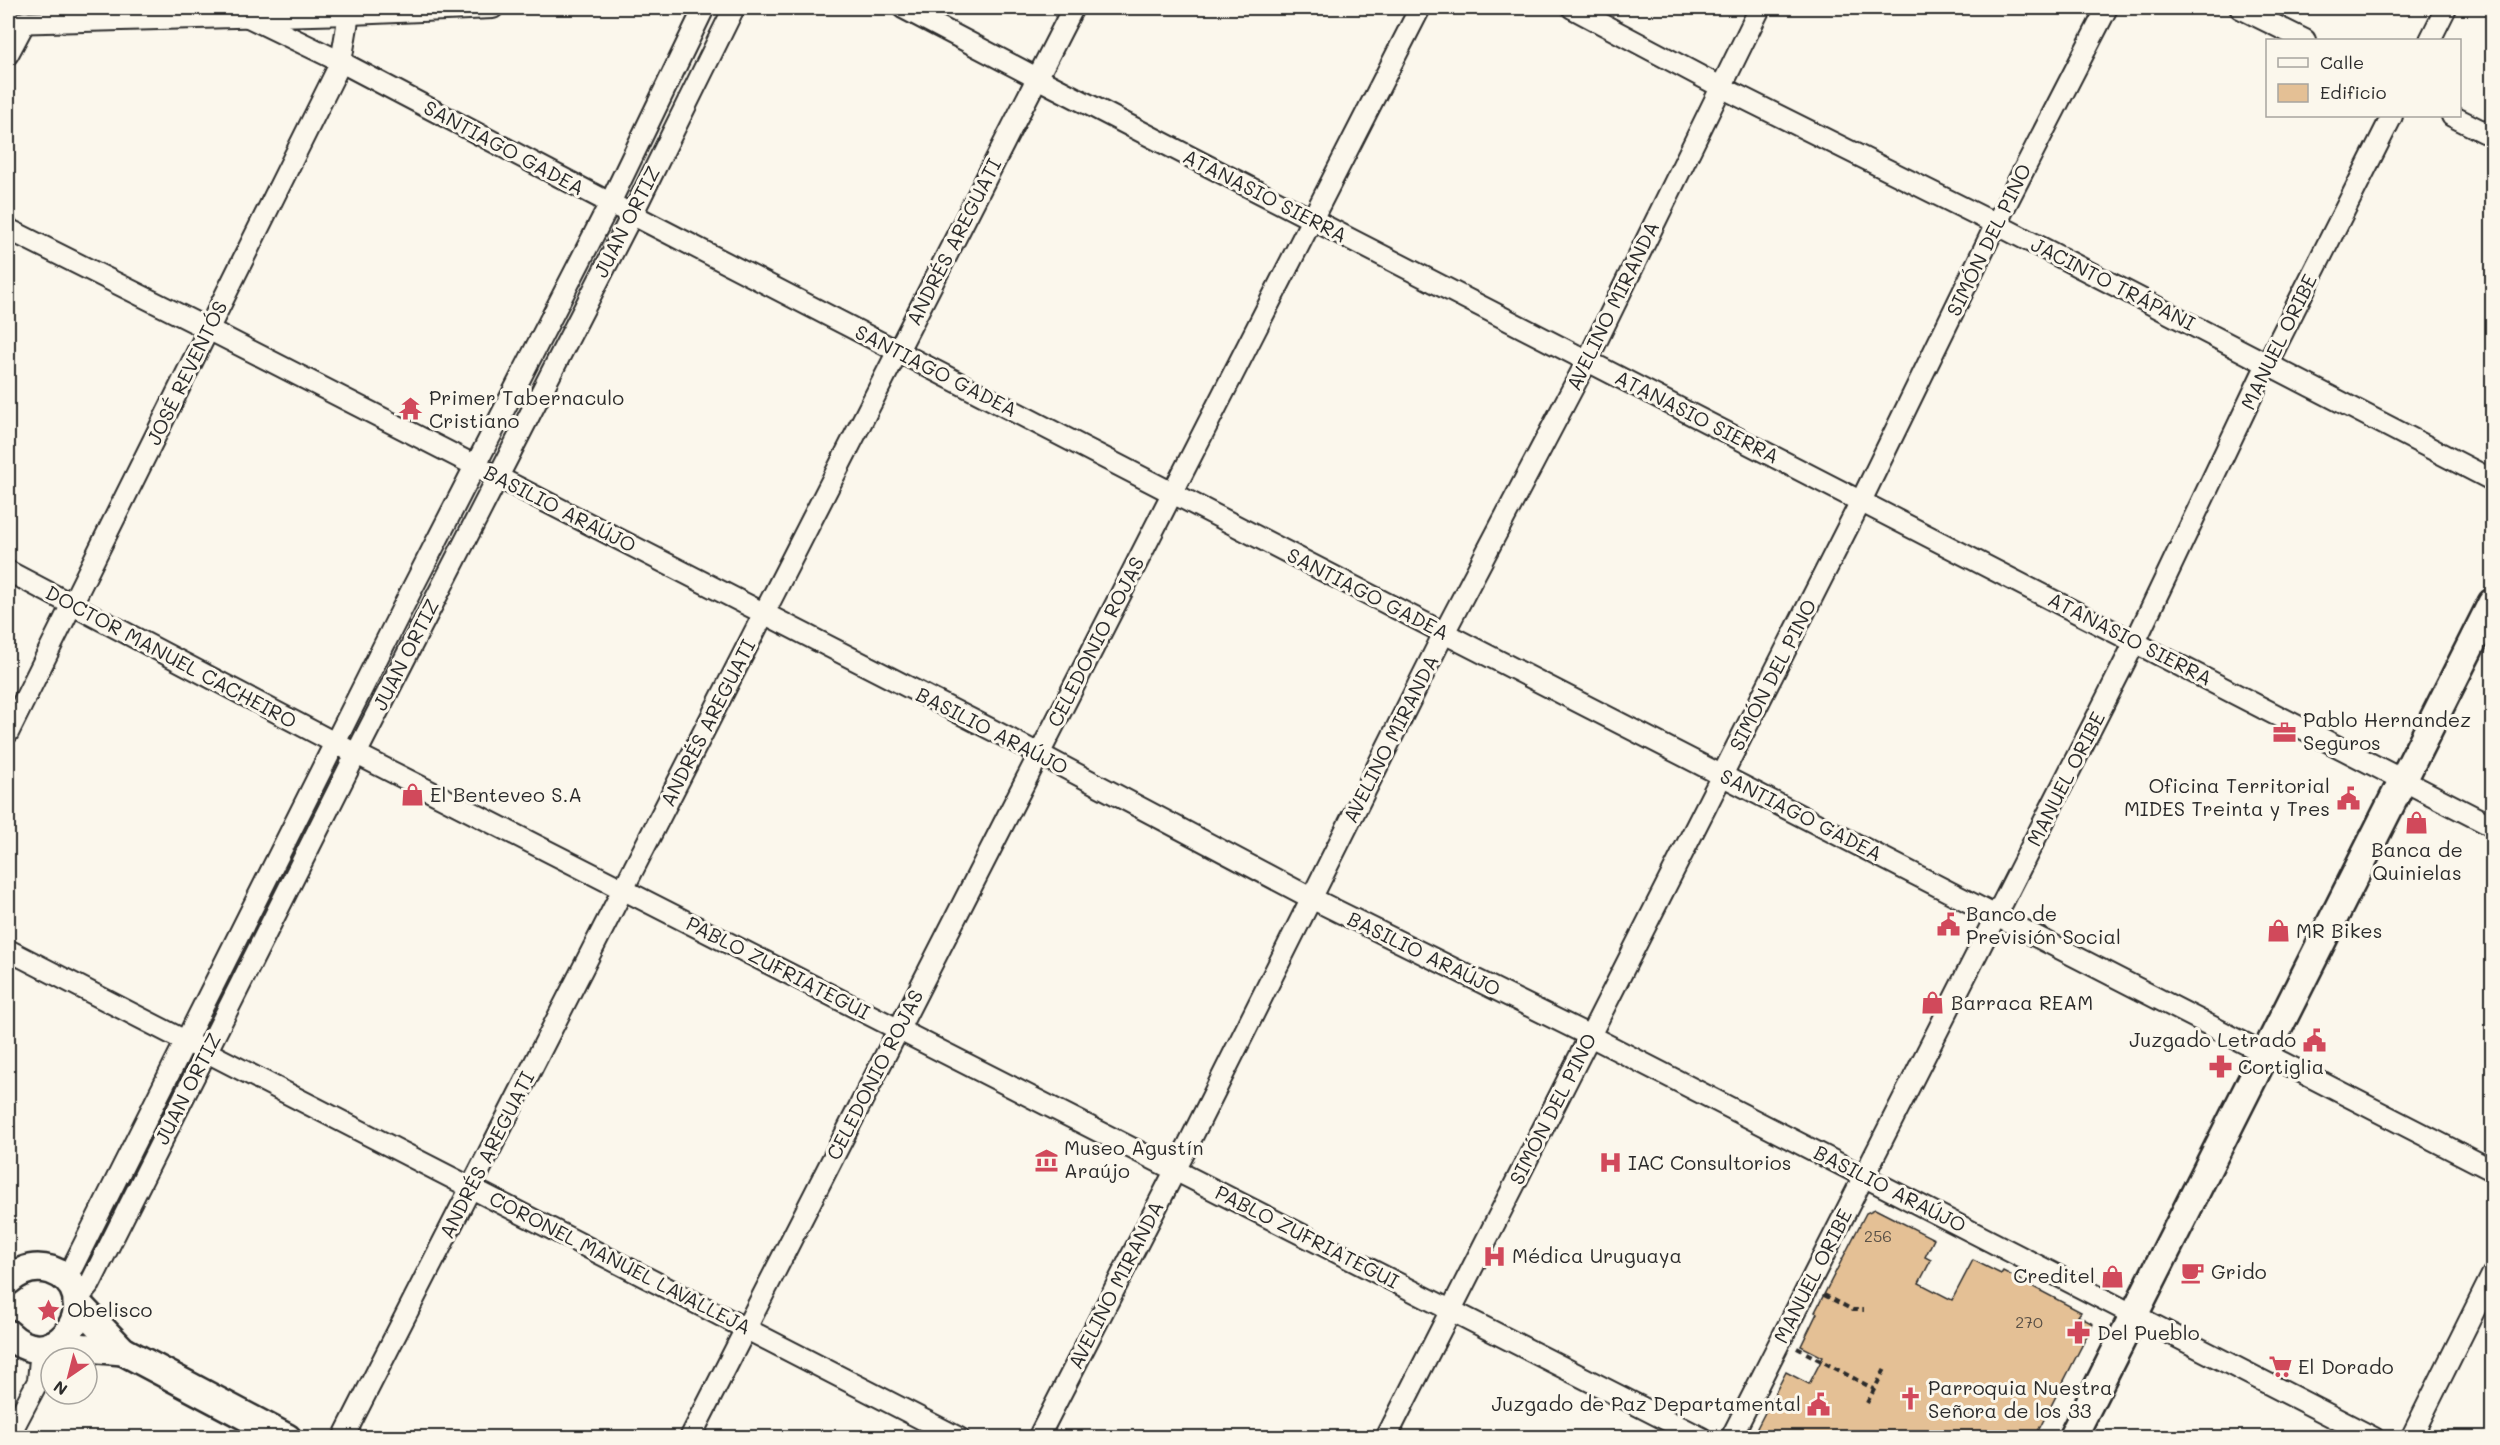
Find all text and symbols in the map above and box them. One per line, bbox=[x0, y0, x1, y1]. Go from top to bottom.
legend bbox=[2266, 39, 2461, 117]
text: Calle bbox=[2320, 50, 2364, 74]
text: Edificio bbox=[2320, 80, 2387, 104]
street label: SANTIAGO GADEA bbox=[420, 94, 589, 200]
street label: ATANASIO SIERRA bbox=[1179, 143, 1352, 248]
street label: ANDRÉS AREGUATI bbox=[900, 153, 1007, 330]
street label: SIMÓN DEL PINO bbox=[1940, 159, 2036, 320]
street label: JUAN ORTIZ bbox=[587, 162, 665, 282]
street label: AVELINO MIRANDA bbox=[1560, 217, 1664, 394]
street label: JACINTO TRÁPANI bbox=[2027, 231, 2200, 336]
street label: MANUEL ORIBE bbox=[2234, 270, 2322, 414]
street label: JOSÉ REVENTÓS bbox=[140, 296, 232, 449]
street label: SANTIAGO GADEA bbox=[851, 318, 1022, 422]
street label: ATANASIO SIERRA bbox=[1611, 364, 1784, 469]
place label: Primer Tabernaculo Cristiano bbox=[429, 384, 624, 433]
temple icon: Primer Tabernaculo Cristiano bbox=[398, 396, 424, 422]
street label: BASILIO ARAÚJO bbox=[480, 459, 641, 558]
street label: SANTIAGO GADEA bbox=[1283, 541, 1454, 645]
street label: CELEDONIO ROJAS bbox=[1041, 552, 1149, 731]
street label: DOCTOR MANUEL CACHEIRO bbox=[41, 579, 301, 733]
street label: ATANASIO SIERRA bbox=[2044, 586, 2217, 691]
street label: SIMÓN DEL PINO bbox=[1723, 594, 1822, 755]
street label: JUAN ORTIZ bbox=[366, 595, 444, 715]
street label: ANDRÉS AREGUATI bbox=[654, 634, 761, 811]
street label: AVELINO MIRANDA bbox=[1336, 650, 1444, 827]
street label: BASILIO ARAÚJO bbox=[912, 681, 1073, 780]
place label: Pablo Hernandez Seguros bbox=[2303, 706, 2471, 755]
street label: MANUEL ORIBE bbox=[2020, 707, 2110, 850]
office icon: Pablo Hernandez Seguros bbox=[2272, 719, 2298, 745]
street label: SANTIAGO GADEA bbox=[1716, 762, 1887, 866]
place label: Oficina Territorial MIDES Treinta y Tres bbox=[2124, 772, 2330, 821]
place label: El Benteveo S.A bbox=[430, 781, 582, 807]
shop icon: El Benteveo S.A bbox=[399, 782, 425, 808]
public building icon: Oficina Territorial MIDES Treinta y Tres bbox=[2335, 785, 2361, 811]
shop icon: Banca de Quinielas bbox=[2404, 810, 2430, 836]
place label: Banca de Quinielas bbox=[2371, 836, 2463, 885]
place label: Banco de Previsión Social bbox=[1966, 900, 2121, 949]
street label: BASILIO ARAÚJO bbox=[1344, 905, 1505, 1001]
street label: PABLO ZUFRIATEGUI bbox=[682, 910, 875, 1025]
public building icon: Banco de Previsión Social bbox=[1935, 912, 1961, 938]
place label: MR Bikes bbox=[2296, 917, 2382, 943]
shop icon: MR Bikes bbox=[2265, 918, 2291, 944]
street label: CELEDONIO ROJAS bbox=[820, 985, 928, 1164]
place label: Barraca REAM bbox=[1951, 989, 2093, 1015]
shop icon: Barraca REAM bbox=[1920, 990, 1946, 1016]
place label: Juzgado Letrado bbox=[2129, 1026, 2296, 1052]
public building icon: Juzgado Letrado bbox=[2301, 1027, 2327, 1053]
street label: SIMÓN DEL PINO bbox=[1503, 1028, 1602, 1189]
street label: JUAN ORTIZ bbox=[148, 1029, 226, 1149]
place label: Cortiglia bbox=[2238, 1053, 2324, 1079]
pharmacy icon: Cortiglia bbox=[2207, 1054, 2233, 1080]
street label: ANDRÉS AREGUATI bbox=[433, 1066, 540, 1243]
place label: Museo Agustín Araújo bbox=[1064, 1134, 1204, 1183]
street label: BASILIO ARAÚJO bbox=[1810, 1139, 1971, 1238]
museum icon: Museo Agustín Araújo bbox=[1033, 1147, 1059, 1173]
place label: IAC Consultorios bbox=[1628, 1149, 1791, 1175]
hospital icon: IAC Consultorios bbox=[1597, 1150, 1623, 1176]
street label: PABLO ZUFRIATEGUI bbox=[1211, 1179, 1404, 1294]
street label: CORONEL MANUEL LAVALLEJA bbox=[485, 1185, 756, 1340]
street label: AVELINO MIRANDA bbox=[1061, 1196, 1169, 1373]
street label: MANUEL ORIBE bbox=[1767, 1204, 1857, 1347]
house number: 256 bbox=[1864, 1225, 1892, 1246]
place label: Médica Uruguaya bbox=[1512, 1242, 1682, 1268]
hospital icon: Médica Uruguaya bbox=[1481, 1243, 1507, 1269]
place label: Grido bbox=[2211, 1258, 2267, 1284]
cafe icon: Grido bbox=[2180, 1259, 2206, 1285]
place label: Creditel bbox=[2013, 1262, 2095, 1288]
shop icon: Creditel bbox=[2100, 1263, 2126, 1289]
place label: Obelisco bbox=[67, 1296, 153, 1322]
place icon: Obelisco bbox=[36, 1297, 62, 1323]
house number: 270 bbox=[2015, 1311, 2043, 1332]
place label: Del Pueblo bbox=[2097, 1319, 2200, 1345]
pharmacy icon: Del Pueblo bbox=[2066, 1320, 2092, 1346]
north arrow bbox=[39, 1346, 99, 1406]
place label: El Dorado bbox=[2298, 1353, 2394, 1379]
supermarket icon: El Dorado bbox=[2267, 1354, 2293, 1380]
place label: Parroquia Nuestra Señora de los 33 bbox=[1928, 1374, 2112, 1423]
text: N bbox=[49, 1377, 71, 1401]
church icon: Parroquia Nuestra Señora de los 33 bbox=[1897, 1386, 1923, 1412]
place label: Juzgado de Paz Departamental bbox=[1491, 1390, 1801, 1416]
public building icon: Juzgado de Paz Departamental bbox=[1806, 1391, 1832, 1417]

